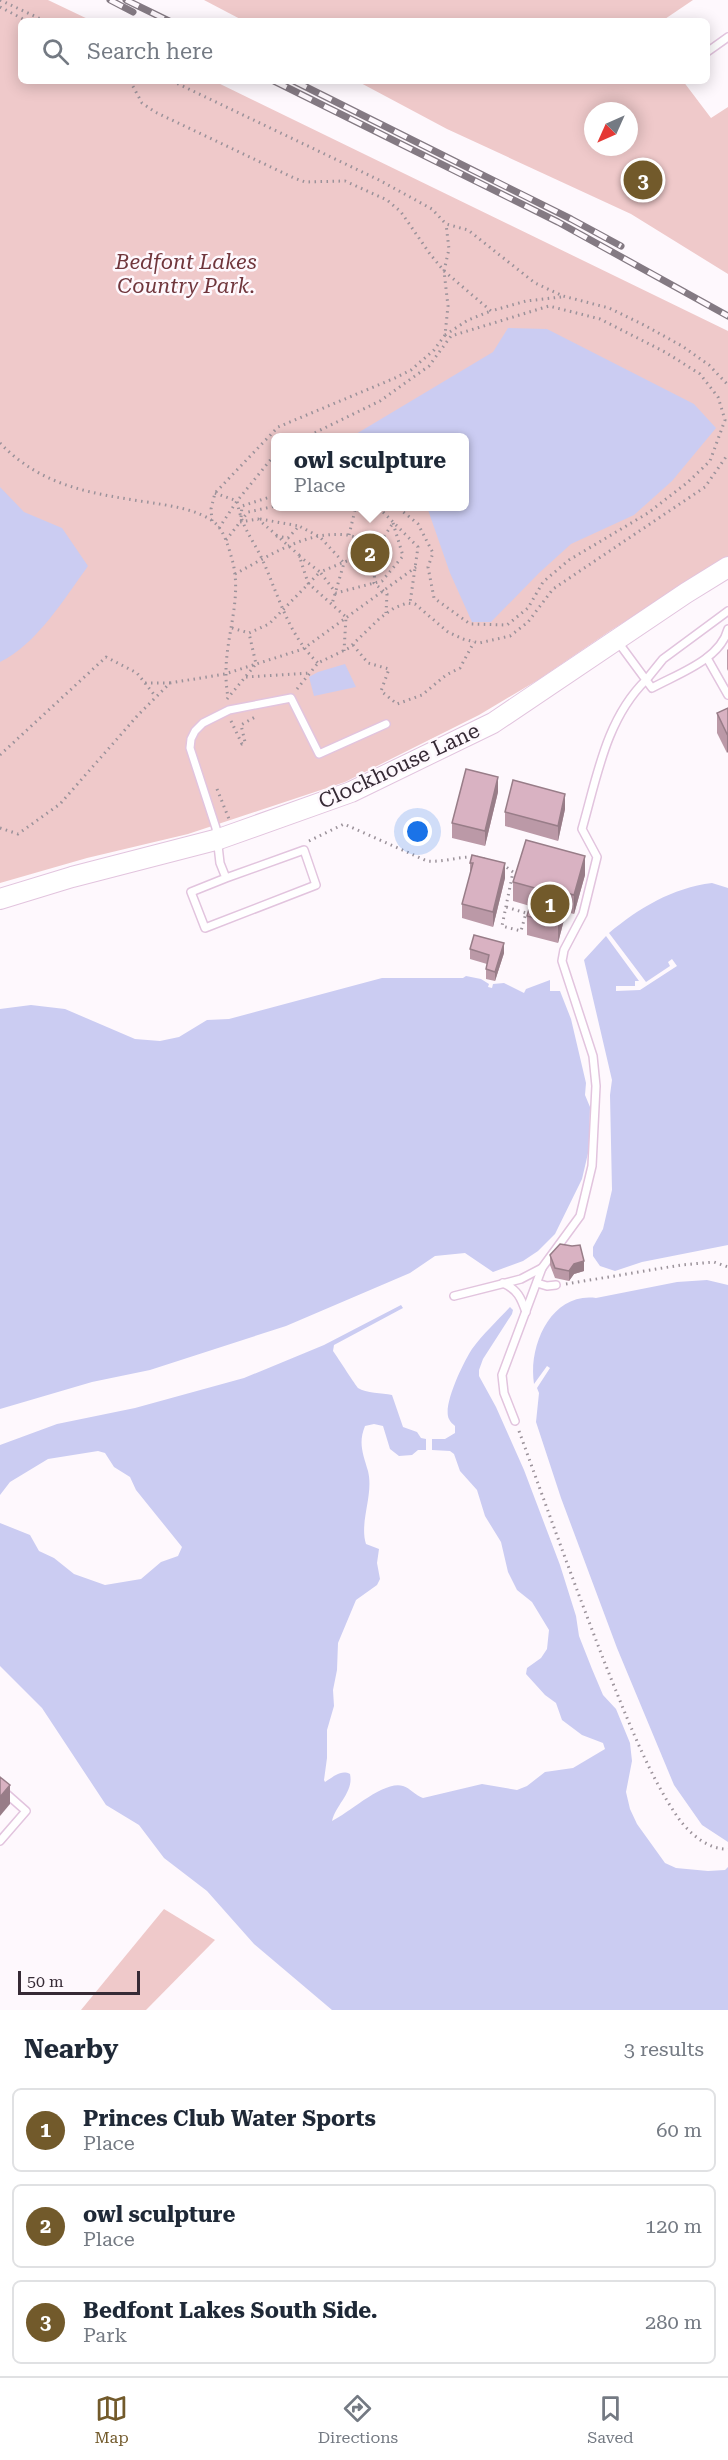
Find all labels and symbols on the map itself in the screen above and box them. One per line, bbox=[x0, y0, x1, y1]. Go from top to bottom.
north arrow bbox=[584, 102, 638, 156]
pin: 3 bbox=[624, 158, 662, 202]
park label: Bedfont Lakes Country Park. bbox=[114, 250, 257, 298]
pin: 2 bbox=[350, 530, 389, 576]
street label: Clockhouse Lane bbox=[315, 718, 483, 814]
your location bbox=[403, 817, 432, 846]
pin: 1 bbox=[530, 882, 570, 926]
scale bar bbox=[18, 1968, 140, 1996]

